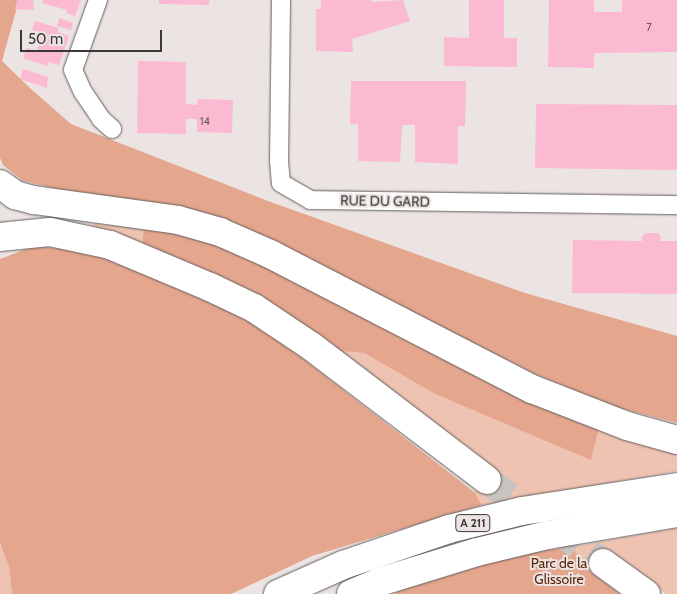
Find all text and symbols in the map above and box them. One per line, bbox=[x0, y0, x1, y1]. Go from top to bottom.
scale bar bbox=[22, 20, 165, 52]
house number: 7 bbox=[646, 20, 652, 34]
text: 50 m bbox=[28, 30, 63, 48]
house number: 14 bbox=[200, 114, 210, 128]
street label: RUE DU GARD bbox=[340, 192, 430, 210]
road number: A 211 bbox=[454, 514, 492, 532]
park label: Parc de la Glissoire bbox=[531, 555, 587, 588]

